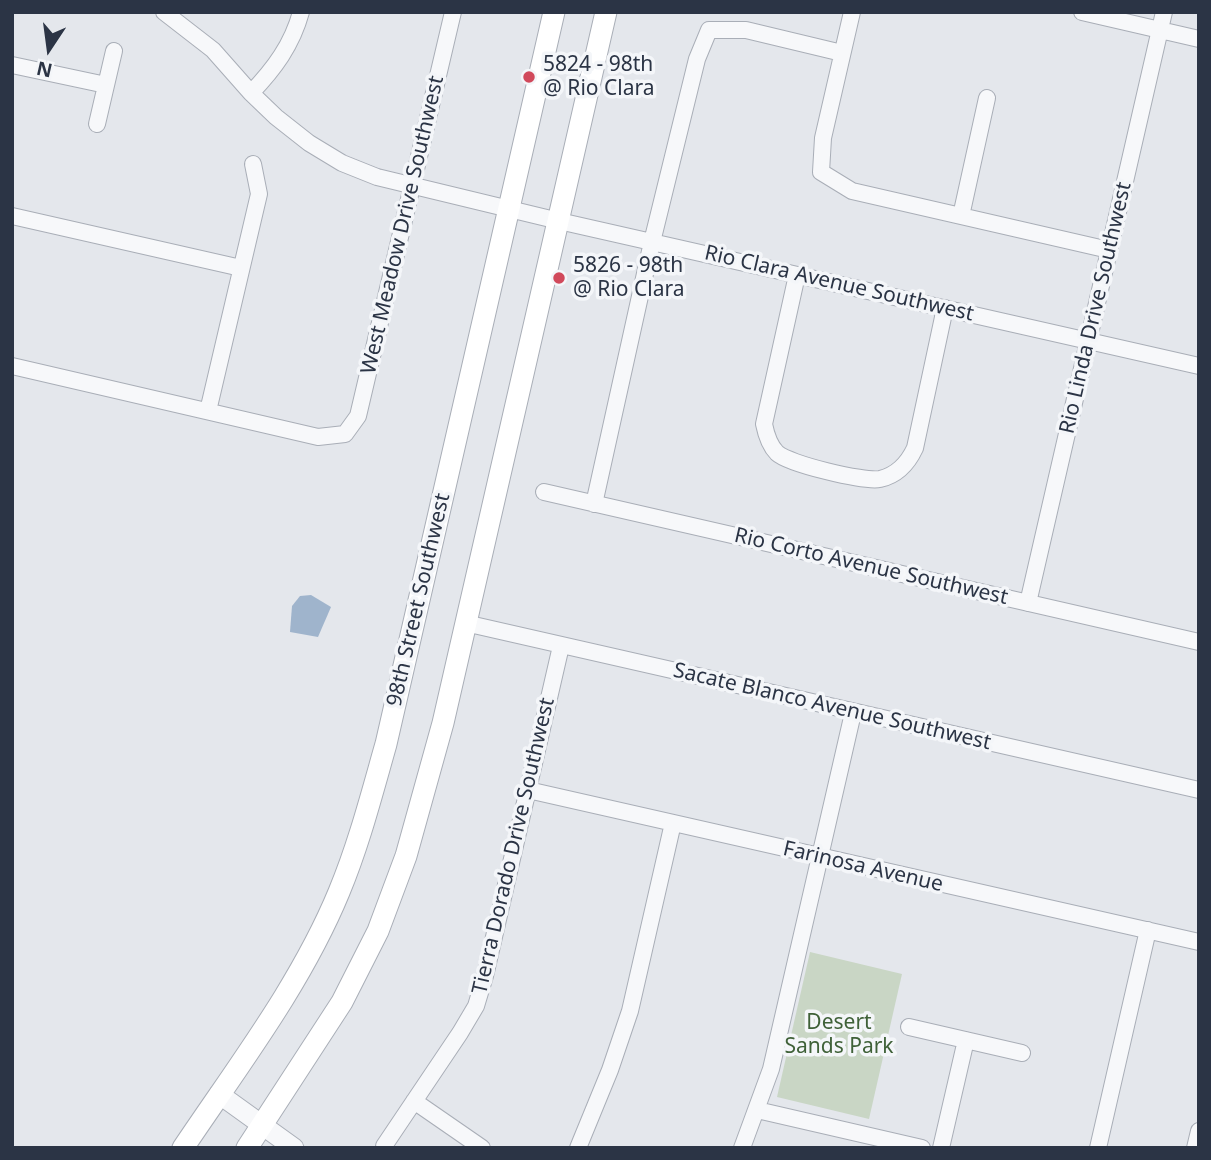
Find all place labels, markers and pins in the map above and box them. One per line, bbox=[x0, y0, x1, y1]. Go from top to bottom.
place label: 5824 - 98th @ Rio Clara bbox=[543, 52, 654, 102]
marker: 5824 - 98th @ Rio Clara bbox=[521, 69, 537, 85]
place label: 5826 - 98th @ Rio Clara bbox=[573, 253, 684, 303]
marker: 5826 - 98th @ Rio Clara bbox=[551, 270, 567, 286]

